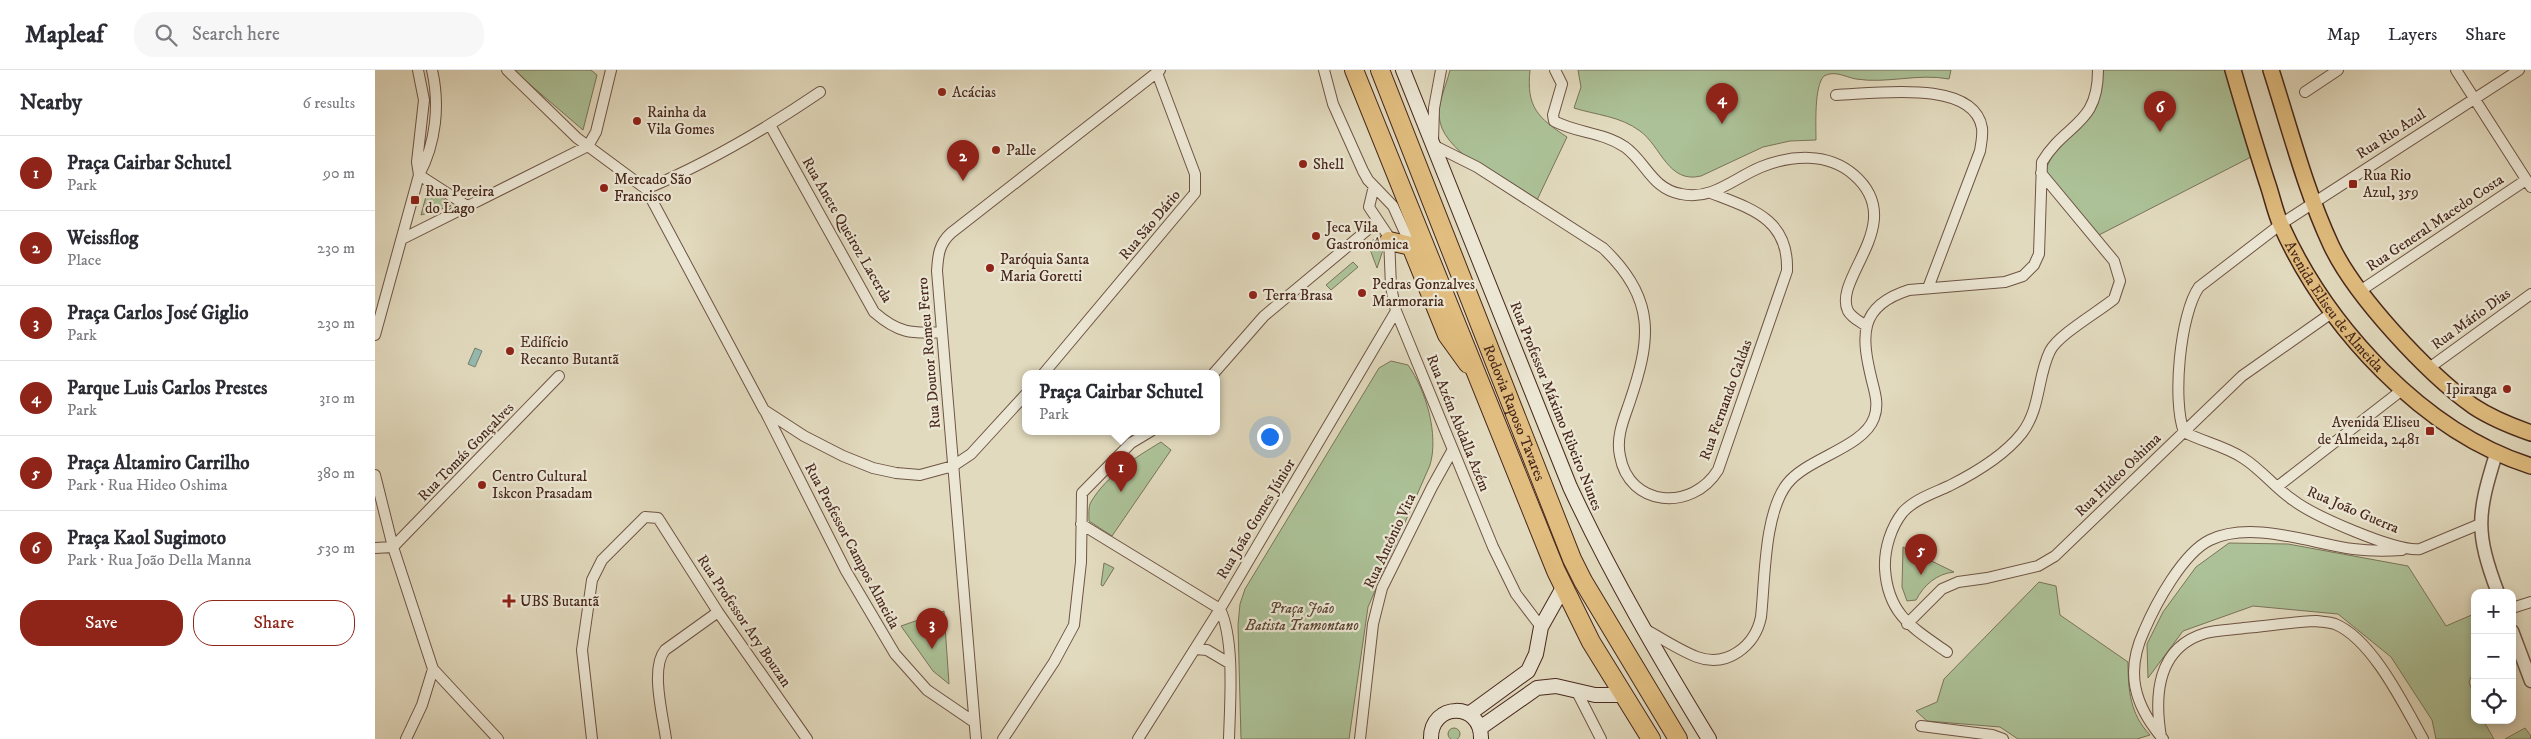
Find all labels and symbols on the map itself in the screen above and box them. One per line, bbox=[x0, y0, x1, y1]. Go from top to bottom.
place label: Acácias bbox=[952, 83, 996, 102]
pin: 4 bbox=[1706, 83, 1738, 124]
marker: Acácias bbox=[936, 86, 948, 98]
pin: 6 bbox=[2144, 91, 2176, 132]
place label: Rainha da Vila Gomes bbox=[646, 103, 715, 139]
street label: Rua Rio Azul bbox=[2353, 104, 2430, 163]
marker: Rainha da Vila Gomes bbox=[631, 115, 643, 127]
pin: 2 bbox=[947, 140, 979, 181]
place label: Palle bbox=[1006, 141, 1036, 160]
marker: Palle bbox=[990, 144, 1002, 156]
street label: Rua Anete Queiroz Lacerda bbox=[798, 154, 897, 307]
place label: Shell bbox=[1313, 155, 1344, 174]
marker: Shell bbox=[1297, 158, 1309, 170]
place label: Rua Rio Azul, 359 bbox=[2363, 166, 2419, 202]
place label: Mercado São Francisco bbox=[614, 170, 692, 206]
street label: Rua General Macedo Costa bbox=[2363, 170, 2508, 276]
marker: Rua Rio Azul, 359 bbox=[2347, 178, 2359, 190]
place label: Rua Pereira do Lago bbox=[425, 182, 495, 218]
marker: Mercado São Francisco bbox=[598, 182, 610, 194]
street label: Rua São Dário bbox=[1115, 186, 1185, 264]
marker: Rua Pereira do Lago bbox=[409, 194, 421, 206]
place label: Jeca Vila Gastronômica bbox=[1324, 218, 1409, 254]
marker: Jeca Vila Gastronômica bbox=[1310, 230, 1322, 242]
street label: Avenida Eliseu de Almeida bbox=[2281, 238, 2388, 376]
place label: Paróquia Santa Maria Goretti bbox=[1000, 250, 1090, 286]
marker: Paróquia Santa Maria Goretti bbox=[984, 262, 996, 274]
place label: Pedras Gonzalves Marmoraria bbox=[1372, 275, 1475, 311]
street label: Rua Doutor Romeu Ferro bbox=[913, 276, 945, 430]
street label: Rua Mário Dias bbox=[2428, 284, 2514, 354]
place label: Terra Brasa bbox=[1263, 286, 1333, 305]
marker: Pedras Gonzalves Marmoraria bbox=[1356, 287, 1368, 299]
marker: Terra Brasa bbox=[1247, 289, 1259, 301]
street label: Rua Professor Máximo Ribeiro Nunes bbox=[1505, 299, 1607, 513]
place label: Edifício Recanto Butantã bbox=[520, 333, 619, 369]
street label: Rua Fernando Caldas bbox=[1695, 337, 1757, 463]
street label: Rodovia Raposo Tavares bbox=[1479, 342, 1550, 483]
marker: Edifício Recanto Butantã bbox=[504, 345, 516, 357]
street label: Rua Azém Abdalla Azém bbox=[1422, 352, 1494, 494]
place label: Ipiranga bbox=[2446, 380, 2498, 399]
marker: Ipiranga bbox=[2501, 383, 2513, 395]
street label: Rua Tomás Gonçalves bbox=[414, 399, 518, 505]
place label: Avenida Eliseu de Almeida, 2481 bbox=[2317, 413, 2420, 449]
your location bbox=[1257, 424, 1283, 450]
marker: Avenida Eliseu de Almeida, 2481 bbox=[2424, 425, 2436, 437]
street label: Rua Hideo Oshima bbox=[2071, 429, 2166, 521]
pin: 1 bbox=[1105, 451, 1137, 492]
street label: Rua João Gomes Júnior bbox=[1212, 455, 1300, 583]
street label: Rua Professor Campos Almeida bbox=[800, 460, 904, 633]
place label: Centro Cultural Iskcon Prasadam bbox=[492, 467, 592, 503]
marker: Centro Cultural Iskcon Prasadam bbox=[476, 479, 488, 491]
street label: Rua João Guerra bbox=[2304, 482, 2402, 538]
street label: Rua Antônio Vita bbox=[1360, 490, 1421, 592]
pin: 5 bbox=[1905, 534, 1937, 575]
street label: Rua Professor Ary Bouzan bbox=[693, 551, 795, 691]
place label: UBS Butantã bbox=[520, 592, 600, 611]
marker: UBS Butantã bbox=[502, 594, 516, 608]
park label: Praça João Batista Tramontano bbox=[1244, 599, 1359, 635]
pin: 3 bbox=[916, 608, 948, 649]

